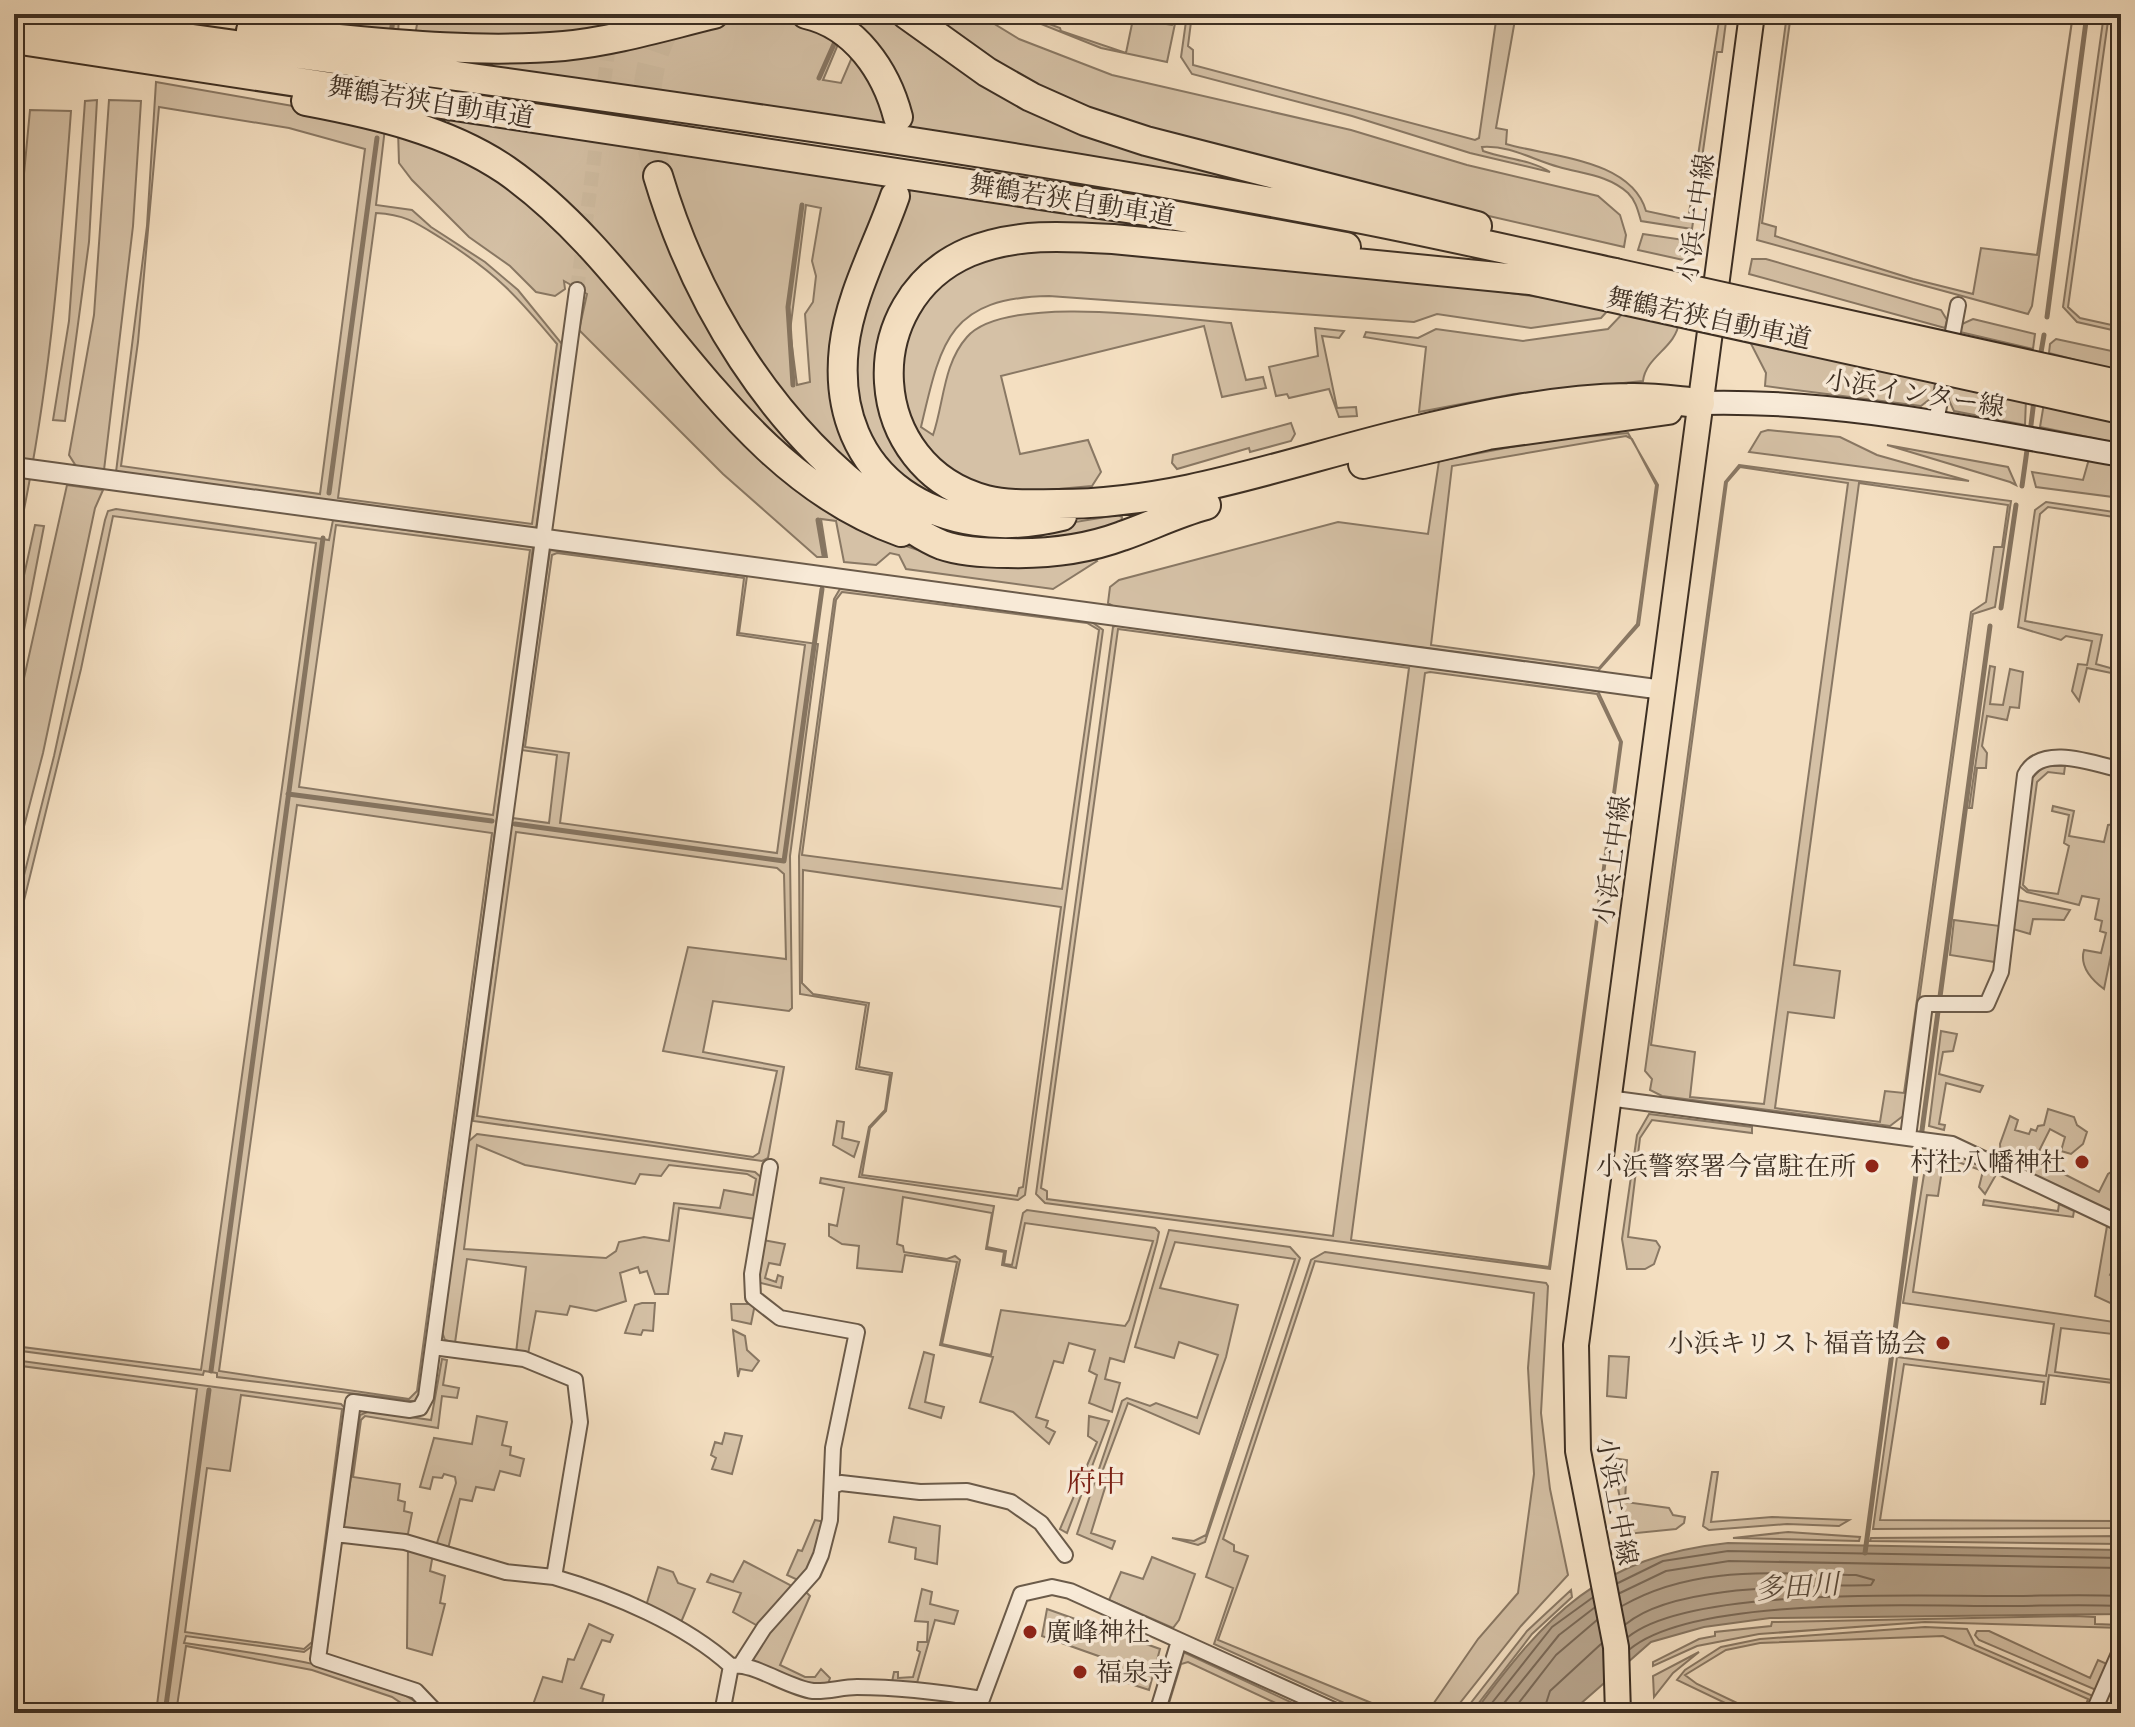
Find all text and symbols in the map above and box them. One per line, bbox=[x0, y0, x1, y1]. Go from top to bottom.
street label: 舞鶴若狭自動車道 bbox=[326, 70, 536, 134]
street label: 小浜上中線 bbox=[1671, 151, 1721, 285]
street label: 舞鶴若狭自動車道 bbox=[967, 168, 1177, 232]
street label: 舞鶴若狭自動車道 bbox=[1604, 281, 1814, 355]
street label: 小浜インター線 bbox=[1823, 363, 2007, 423]
street label: 小浜上中線 bbox=[1587, 793, 1637, 927]
place label: 村社八幡神社 bbox=[1910, 1146, 2066, 1178]
place label: 小浜警察署今富駐在所 bbox=[1596, 1150, 1856, 1182]
marker: 村社八幡神社 bbox=[2073, 1153, 2091, 1171]
marker: 小浜警察署今富駐在所 bbox=[1863, 1157, 1881, 1175]
place label: 小浜キリスト福音協会 bbox=[1668, 1327, 1927, 1359]
marker: 小浜キリスト福音協会 bbox=[1934, 1334, 1952, 1352]
street label: 小浜上中線 bbox=[1590, 1434, 1644, 1568]
district label: 府中 bbox=[1066, 1463, 1126, 1500]
water label: 多田川 bbox=[1754, 1566, 1843, 1606]
place label: 廣峰神社 bbox=[1046, 1616, 1150, 1648]
marker: 廣峰神社 bbox=[1021, 1623, 1039, 1641]
place label: 福泉寺 bbox=[1096, 1656, 1174, 1688]
marker: 福泉寺 bbox=[1071, 1663, 1089, 1681]

